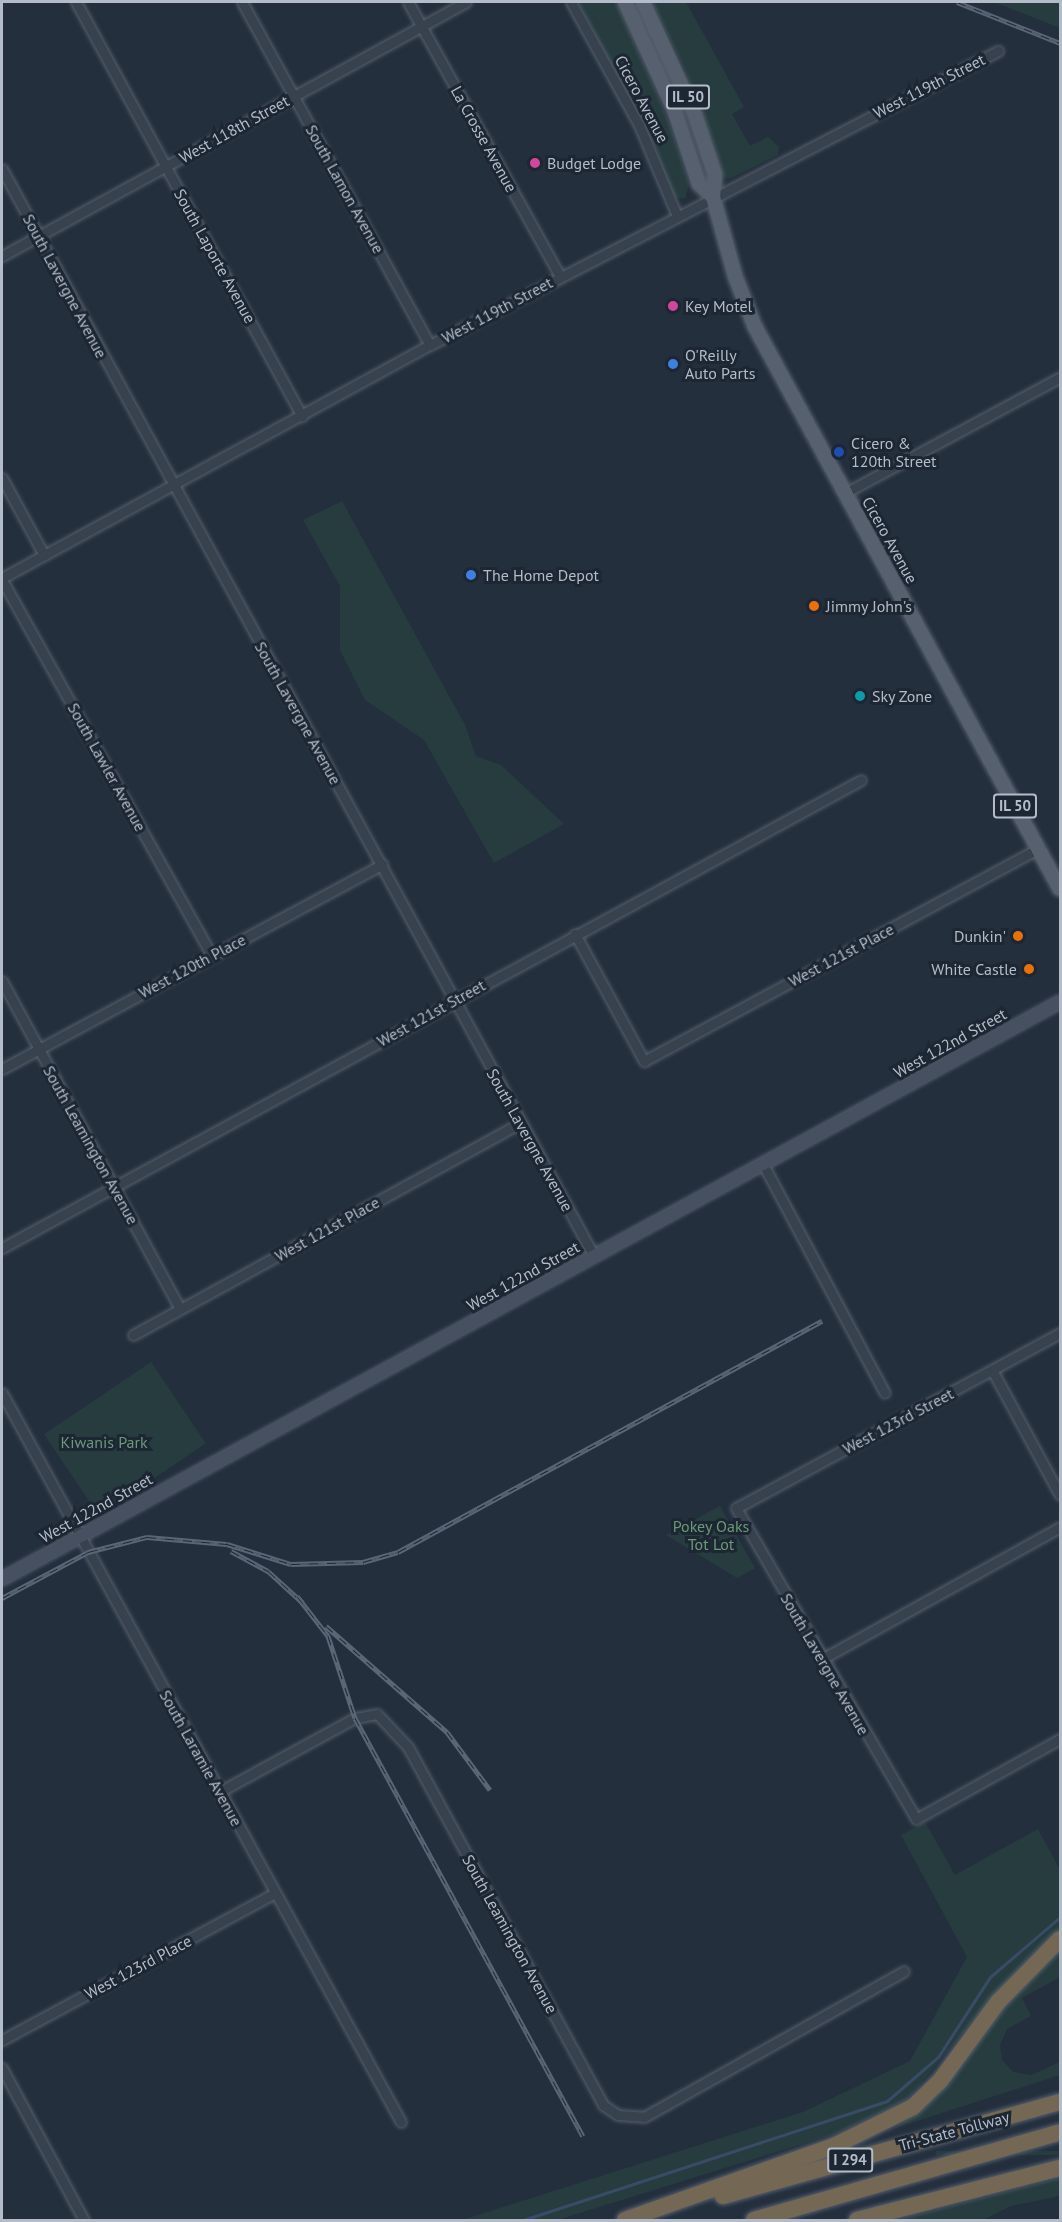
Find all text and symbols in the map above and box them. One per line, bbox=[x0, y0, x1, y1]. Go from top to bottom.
street label: West 119th Street bbox=[870, 50, 988, 122]
street label: Cicero Avenue bbox=[611, 52, 673, 146]
street label: La Crosse Avenue bbox=[447, 82, 521, 196]
road number: IL 50 bbox=[666, 85, 710, 109]
street label: West 118th Street bbox=[176, 91, 292, 167]
street label: South Lamon Avenue bbox=[302, 121, 388, 257]
place label: Budget Lodge bbox=[547, 153, 641, 173]
marker: Budget Lodge bbox=[528, 156, 542, 170]
street label: South Laporte Avenue bbox=[170, 185, 260, 327]
street label: South Lavergne Avenue bbox=[19, 210, 111, 362]
street label: West 119th Street bbox=[438, 273, 556, 347]
place label: Key Motel bbox=[685, 296, 753, 316]
marker: Key Motel bbox=[666, 299, 680, 313]
place label: O'Reilly Auto Parts bbox=[685, 345, 755, 383]
marker: O'Reilly Auto Parts bbox=[666, 357, 680, 371]
place label: Cicero & 120th Street bbox=[851, 433, 936, 471]
marker: Cicero & 120th Street bbox=[832, 445, 846, 459]
street label: Cicero Avenue bbox=[858, 493, 922, 587]
place label: The Home Depot bbox=[483, 565, 599, 585]
marker: The Home Depot bbox=[464, 568, 478, 582]
place label: Jimmy John's bbox=[826, 596, 913, 616]
marker: Jimmy John's bbox=[807, 599, 821, 613]
street label: South Lavergne Avenue bbox=[251, 638, 345, 788]
place label: Sky Zone bbox=[872, 686, 933, 706]
marker: Sky Zone bbox=[853, 689, 867, 703]
street label: South Lawler Avenue bbox=[64, 699, 150, 835]
road number: IL 50 bbox=[992, 794, 1038, 818]
street label: West 121st Place bbox=[785, 919, 897, 991]
place label: Dunkin' bbox=[954, 926, 1006, 946]
marker: Dunkin' bbox=[1011, 929, 1025, 943]
street label: West 120th Place bbox=[135, 930, 249, 1002]
place label: White Castle bbox=[931, 959, 1017, 979]
marker: White Castle bbox=[1022, 962, 1036, 976]
street label: West 121st Street bbox=[374, 975, 488, 1051]
street label: West 122nd Street bbox=[890, 1004, 1010, 1082]
street label: South Leamington Avenue bbox=[39, 1062, 143, 1228]
street label: South Lavergne Avenue bbox=[483, 1065, 577, 1215]
street label: West 121st Place bbox=[272, 1192, 382, 1266]
street label: West 122nd Street bbox=[463, 1237, 583, 1315]
street label: West 123rd Street bbox=[839, 1384, 957, 1458]
park label: Kiwanis Park bbox=[60, 1432, 148, 1452]
street label: West 122nd Street bbox=[36, 1469, 156, 1547]
park label: Pokey Oaks Tot Lot bbox=[672, 1516, 750, 1554]
street label: South Lavergne Avenue bbox=[776, 1590, 874, 1738]
street label: South Laramie Avenue bbox=[156, 1686, 246, 1830]
street label: South Leamington Avenue bbox=[458, 1851, 562, 2017]
street label: West 123rd Place bbox=[81, 1931, 195, 2003]
street label: Tri-State Tollway bbox=[896, 2107, 1012, 2155]
road number: I 294 bbox=[826, 2148, 874, 2172]

